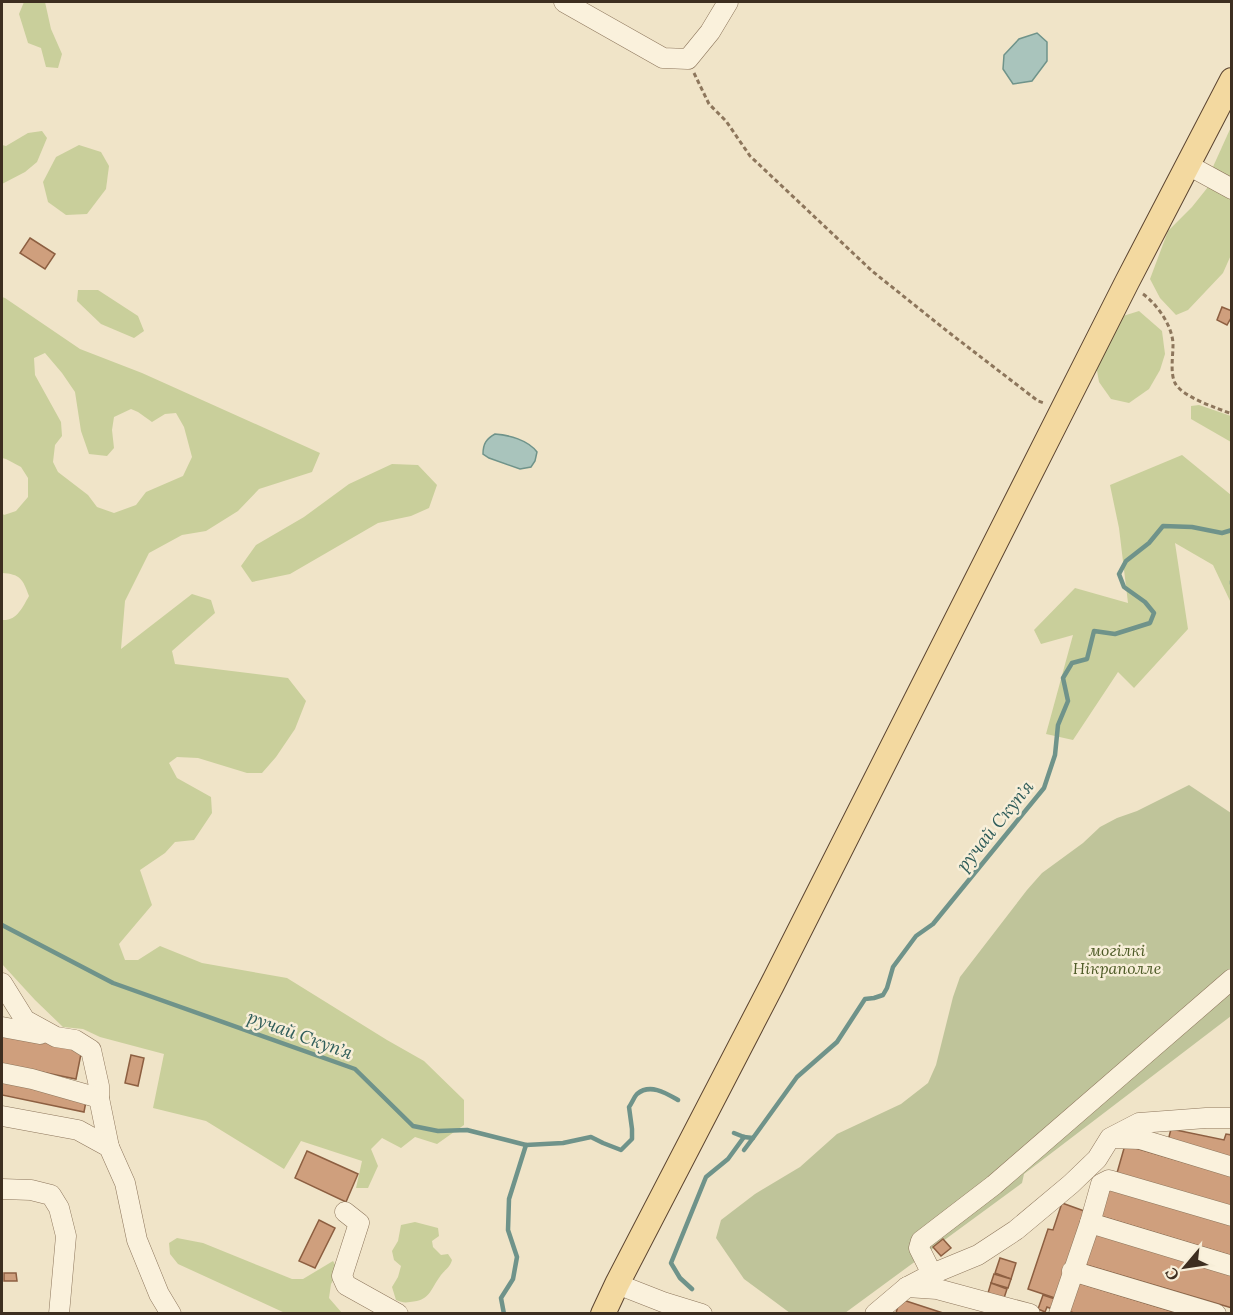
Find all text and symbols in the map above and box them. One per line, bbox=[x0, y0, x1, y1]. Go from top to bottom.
water label: ручай Скупʼя bbox=[951, 776, 1038, 876]
park label: могілкі Нікраполле bbox=[1073, 940, 1162, 978]
water label: ручай Скупʼя bbox=[244, 1005, 356, 1064]
north arrow bbox=[1155, 1237, 1215, 1297]
text: С bbox=[1160, 1265, 1183, 1284]

